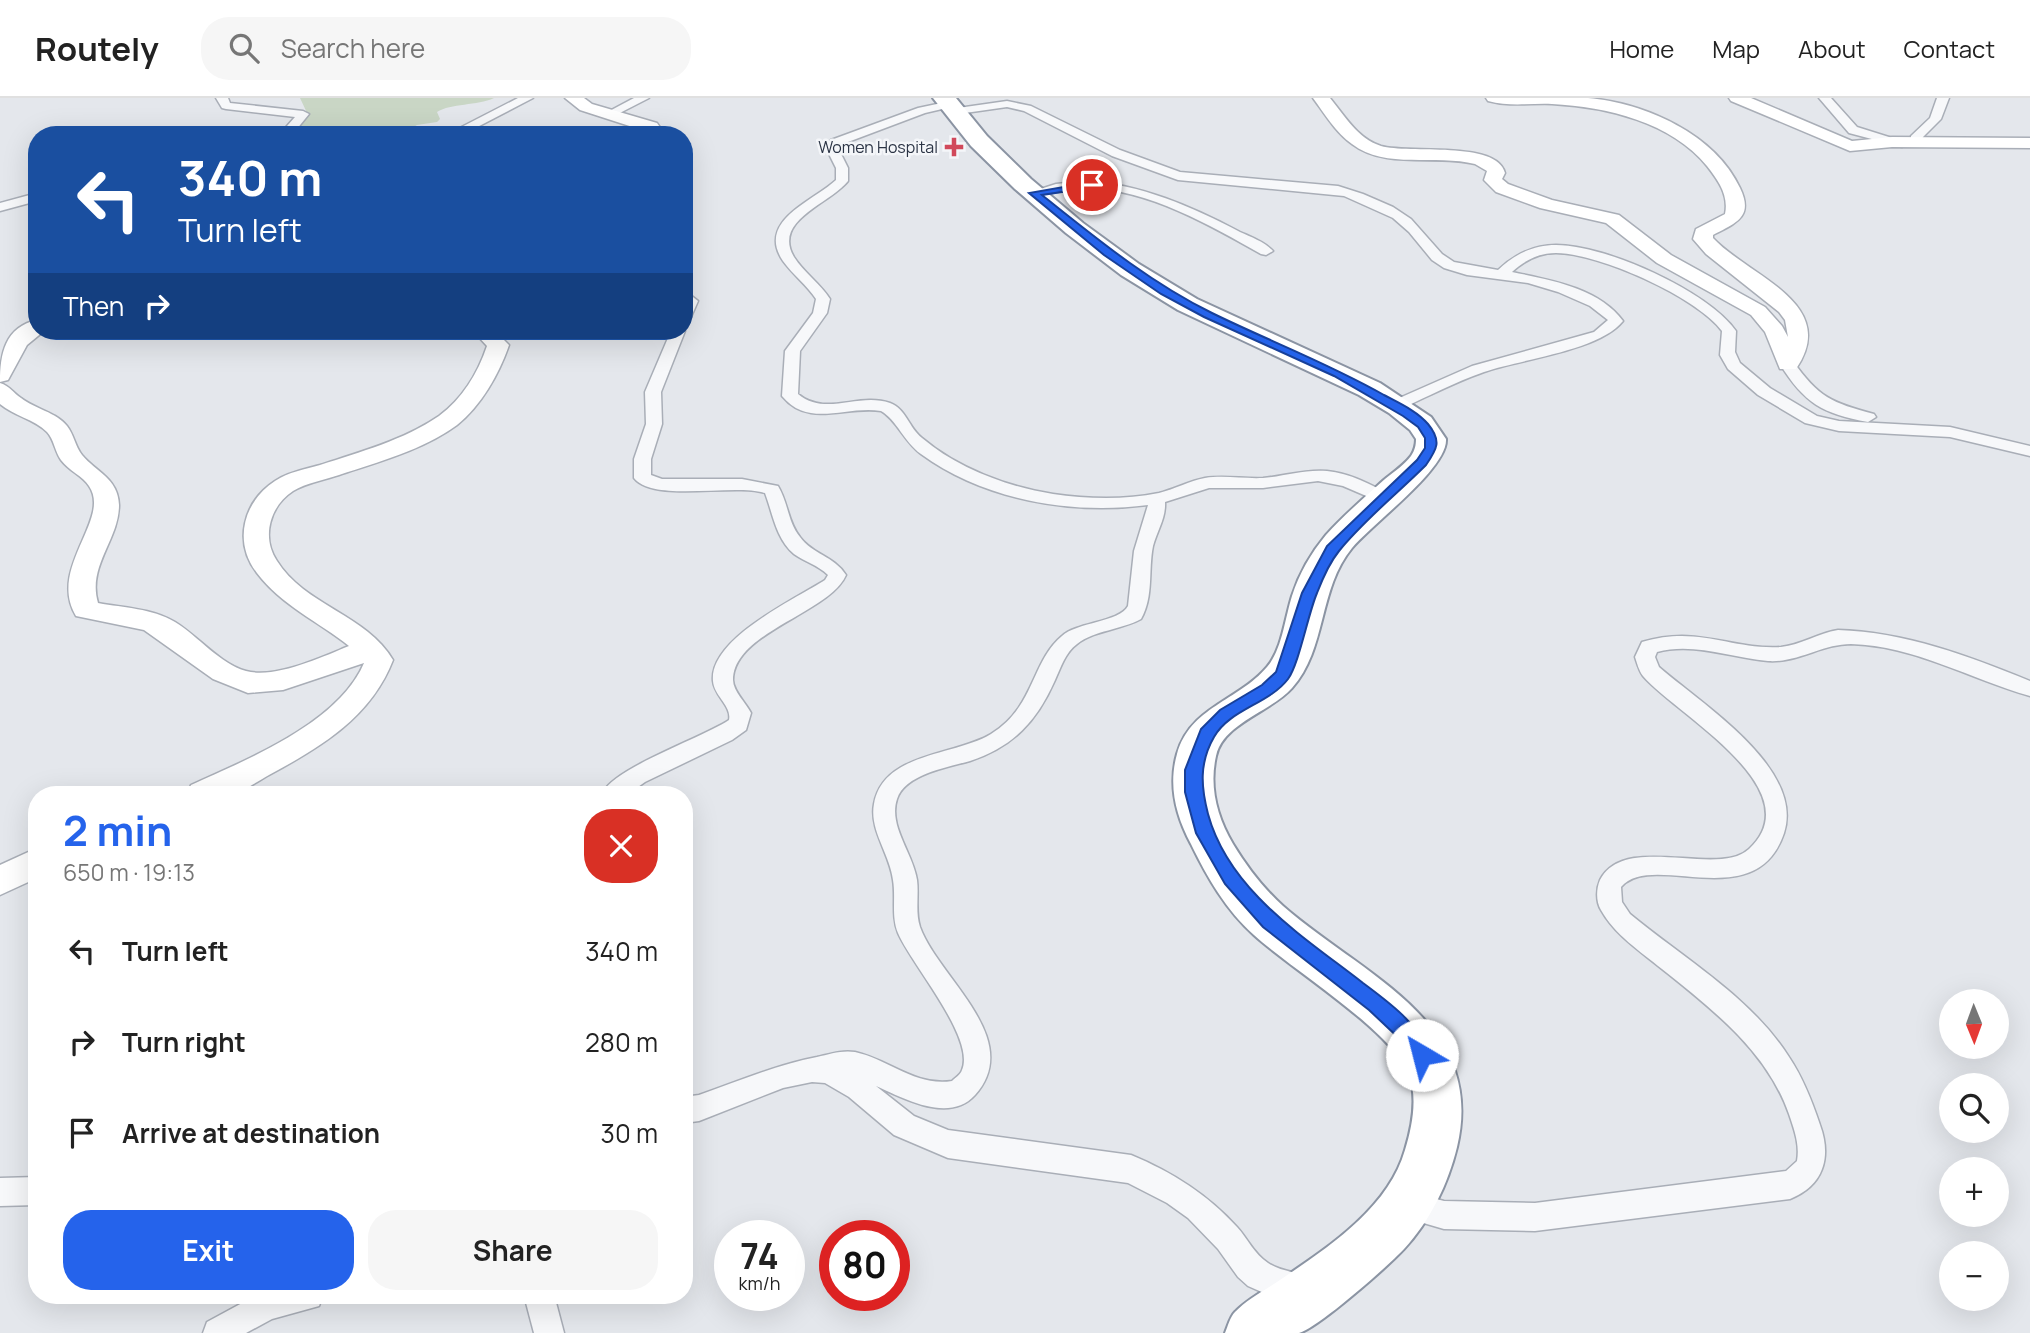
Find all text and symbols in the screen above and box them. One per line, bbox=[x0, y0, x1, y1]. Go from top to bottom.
search box bbox=[201, 17, 691, 80]
text: Routely bbox=[35, 26, 159, 71]
icon: search bbox=[225, 29, 263, 67]
text: Search here bbox=[281, 30, 425, 66]
text: Home bbox=[1609, 32, 1674, 65]
text: Map bbox=[1712, 32, 1760, 65]
text: About bbox=[1798, 32, 1866, 65]
text: Contact bbox=[1904, 32, 1995, 65]
place label: Women Hospital bbox=[818, 136, 938, 158]
marker: Women Hospital bbox=[944, 137, 964, 157]
text: 340 m bbox=[178, 144, 322, 211]
icon: left bbox=[63, 154, 154, 245]
pin bbox=[1062, 155, 1122, 215]
icon: arrive bbox=[1073, 166, 1111, 204]
text: Turn left bbox=[178, 208, 302, 252]
icon: right bbox=[138, 287, 176, 325]
text: Then bbox=[63, 288, 124, 324]
text: 2 min bbox=[63, 801, 172, 859]
button: close bbox=[584, 809, 658, 883]
text: 650 m · 19:13 bbox=[63, 856, 195, 888]
icon: left bbox=[63, 932, 101, 970]
text: Turn left bbox=[122, 933, 229, 969]
text: 340 m bbox=[585, 933, 658, 969]
north arrow bbox=[1939, 989, 2009, 1059]
map controls bbox=[1939, 989, 2009, 1311]
position arrow bbox=[1385, 1018, 1459, 1092]
icon: right bbox=[63, 1023, 101, 1061]
text: Turn right bbox=[122, 1024, 246, 1060]
text: 280 m bbox=[585, 1024, 658, 1060]
button: search bbox=[1939, 1073, 2009, 1143]
icon: arrive bbox=[63, 1114, 101, 1152]
text: Arrive at destination bbox=[122, 1115, 380, 1151]
text: 30 m bbox=[601, 1115, 658, 1151]
button: + bbox=[1939, 1157, 2009, 1227]
button: Exit bbox=[63, 1210, 354, 1290]
button: Share bbox=[368, 1210, 658, 1290]
speed limit sign: 80 bbox=[819, 1220, 910, 1311]
text: 74 bbox=[740, 1232, 779, 1280]
button: − bbox=[1939, 1241, 2009, 1311]
text: km/h bbox=[739, 1271, 780, 1295]

